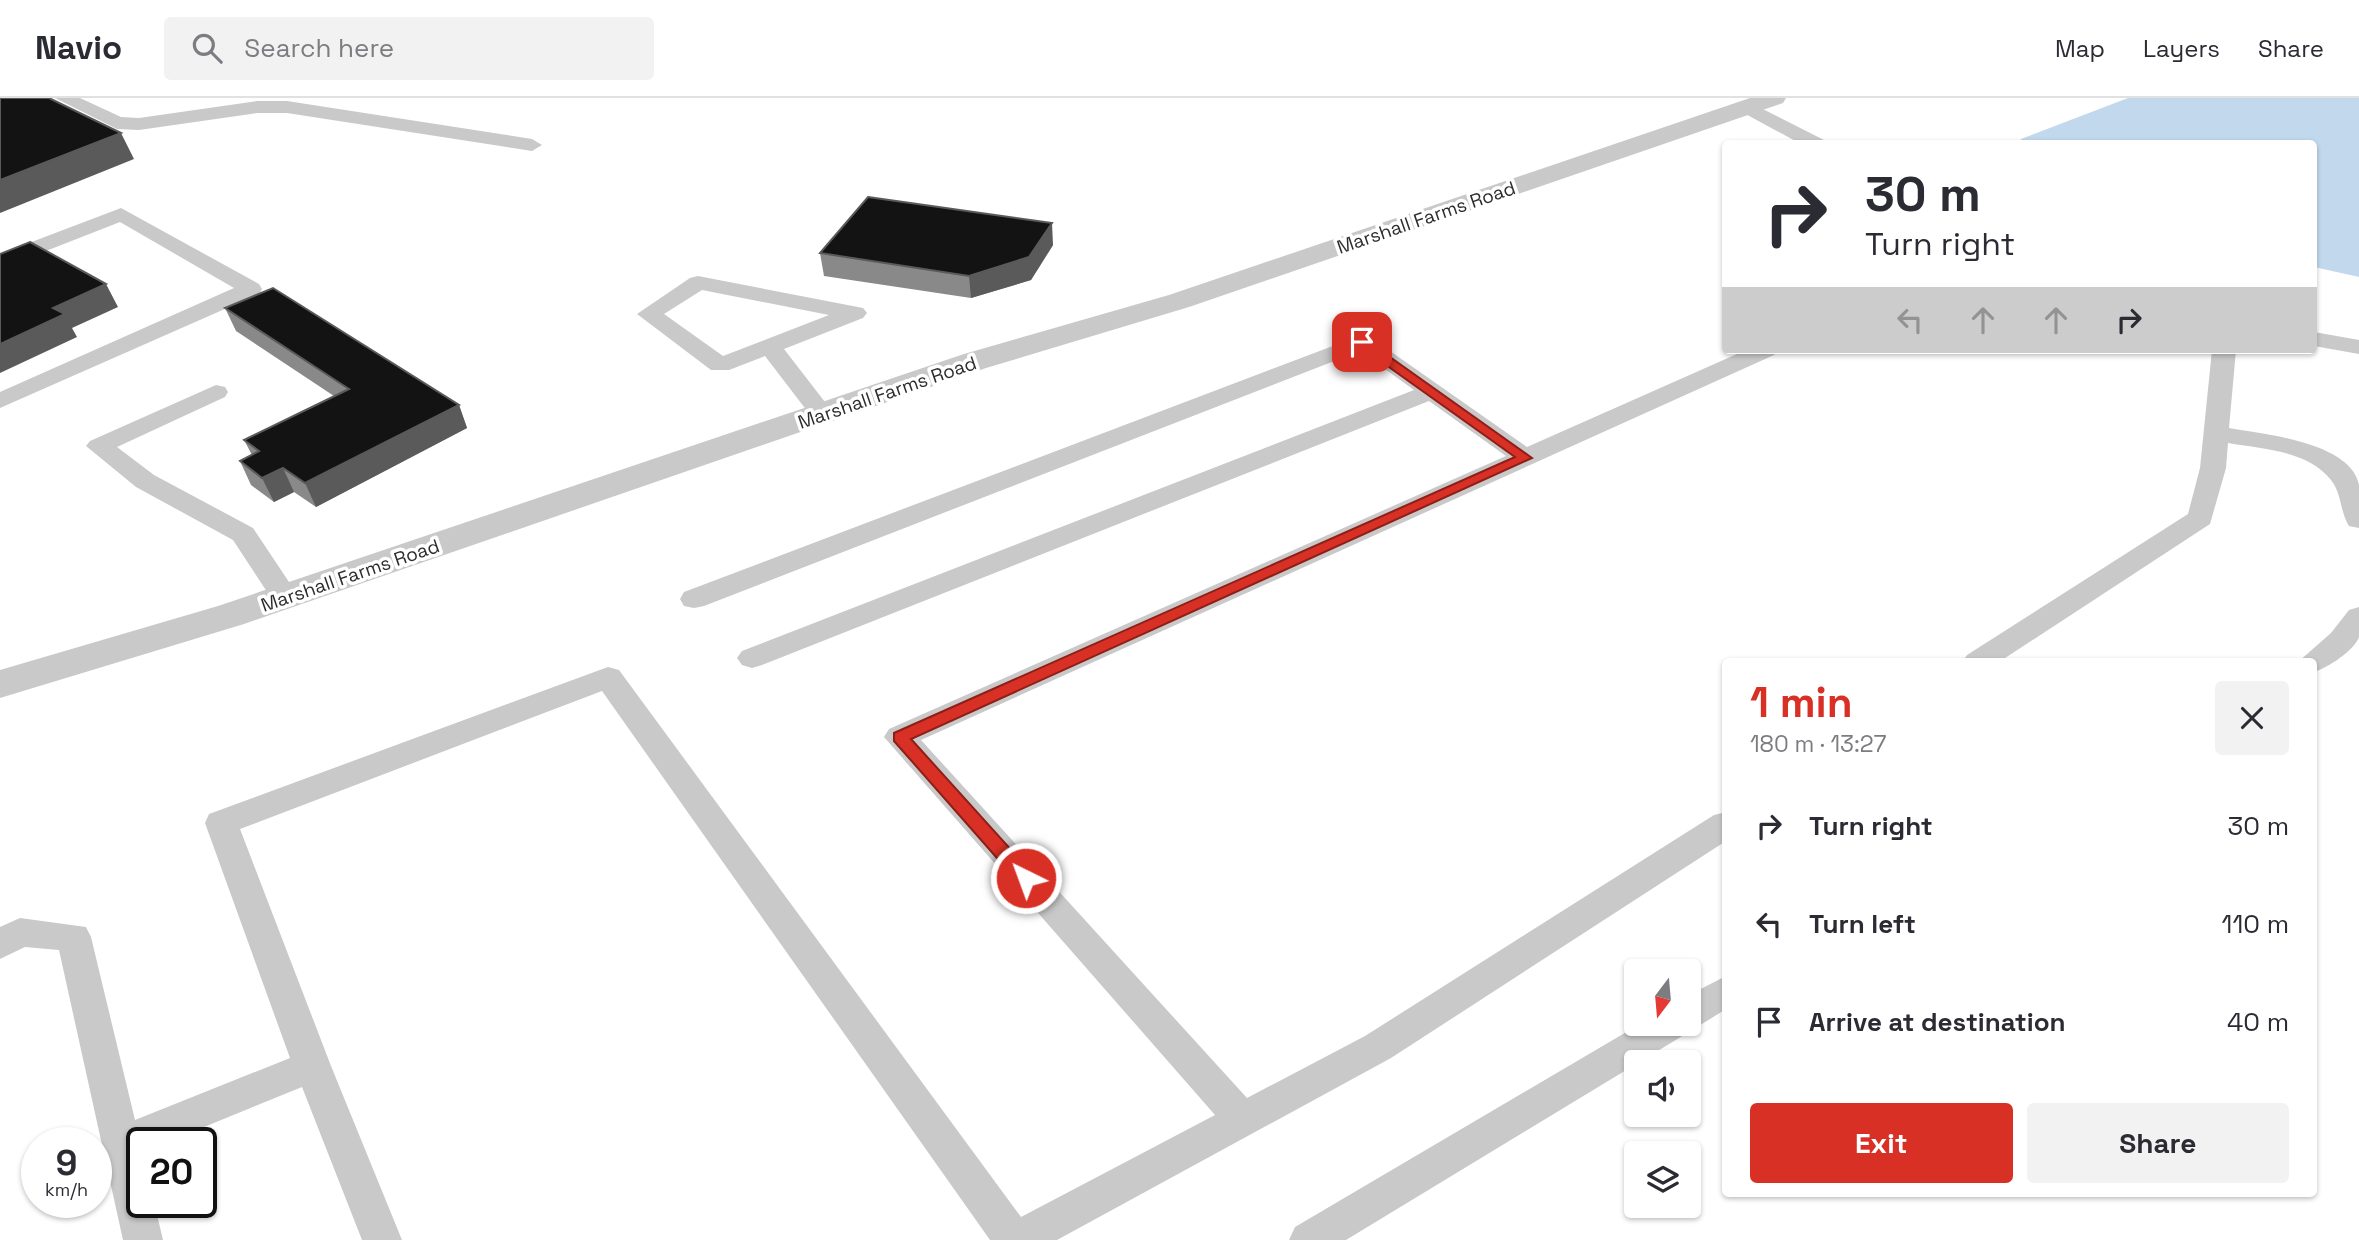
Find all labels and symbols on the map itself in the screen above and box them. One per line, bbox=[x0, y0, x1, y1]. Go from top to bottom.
street label: Marshall Farms Road bbox=[1334, 175, 1519, 260]
pin bbox=[1332, 312, 1392, 372]
street label: Marshall Farms Road bbox=[795, 350, 980, 435]
street label: Marshall Farms Road bbox=[258, 533, 443, 618]
position arrow bbox=[989, 841, 1063, 915]
north arrow bbox=[1624, 959, 1701, 1036]
speed limit sign: 20 bbox=[126, 1127, 217, 1218]

